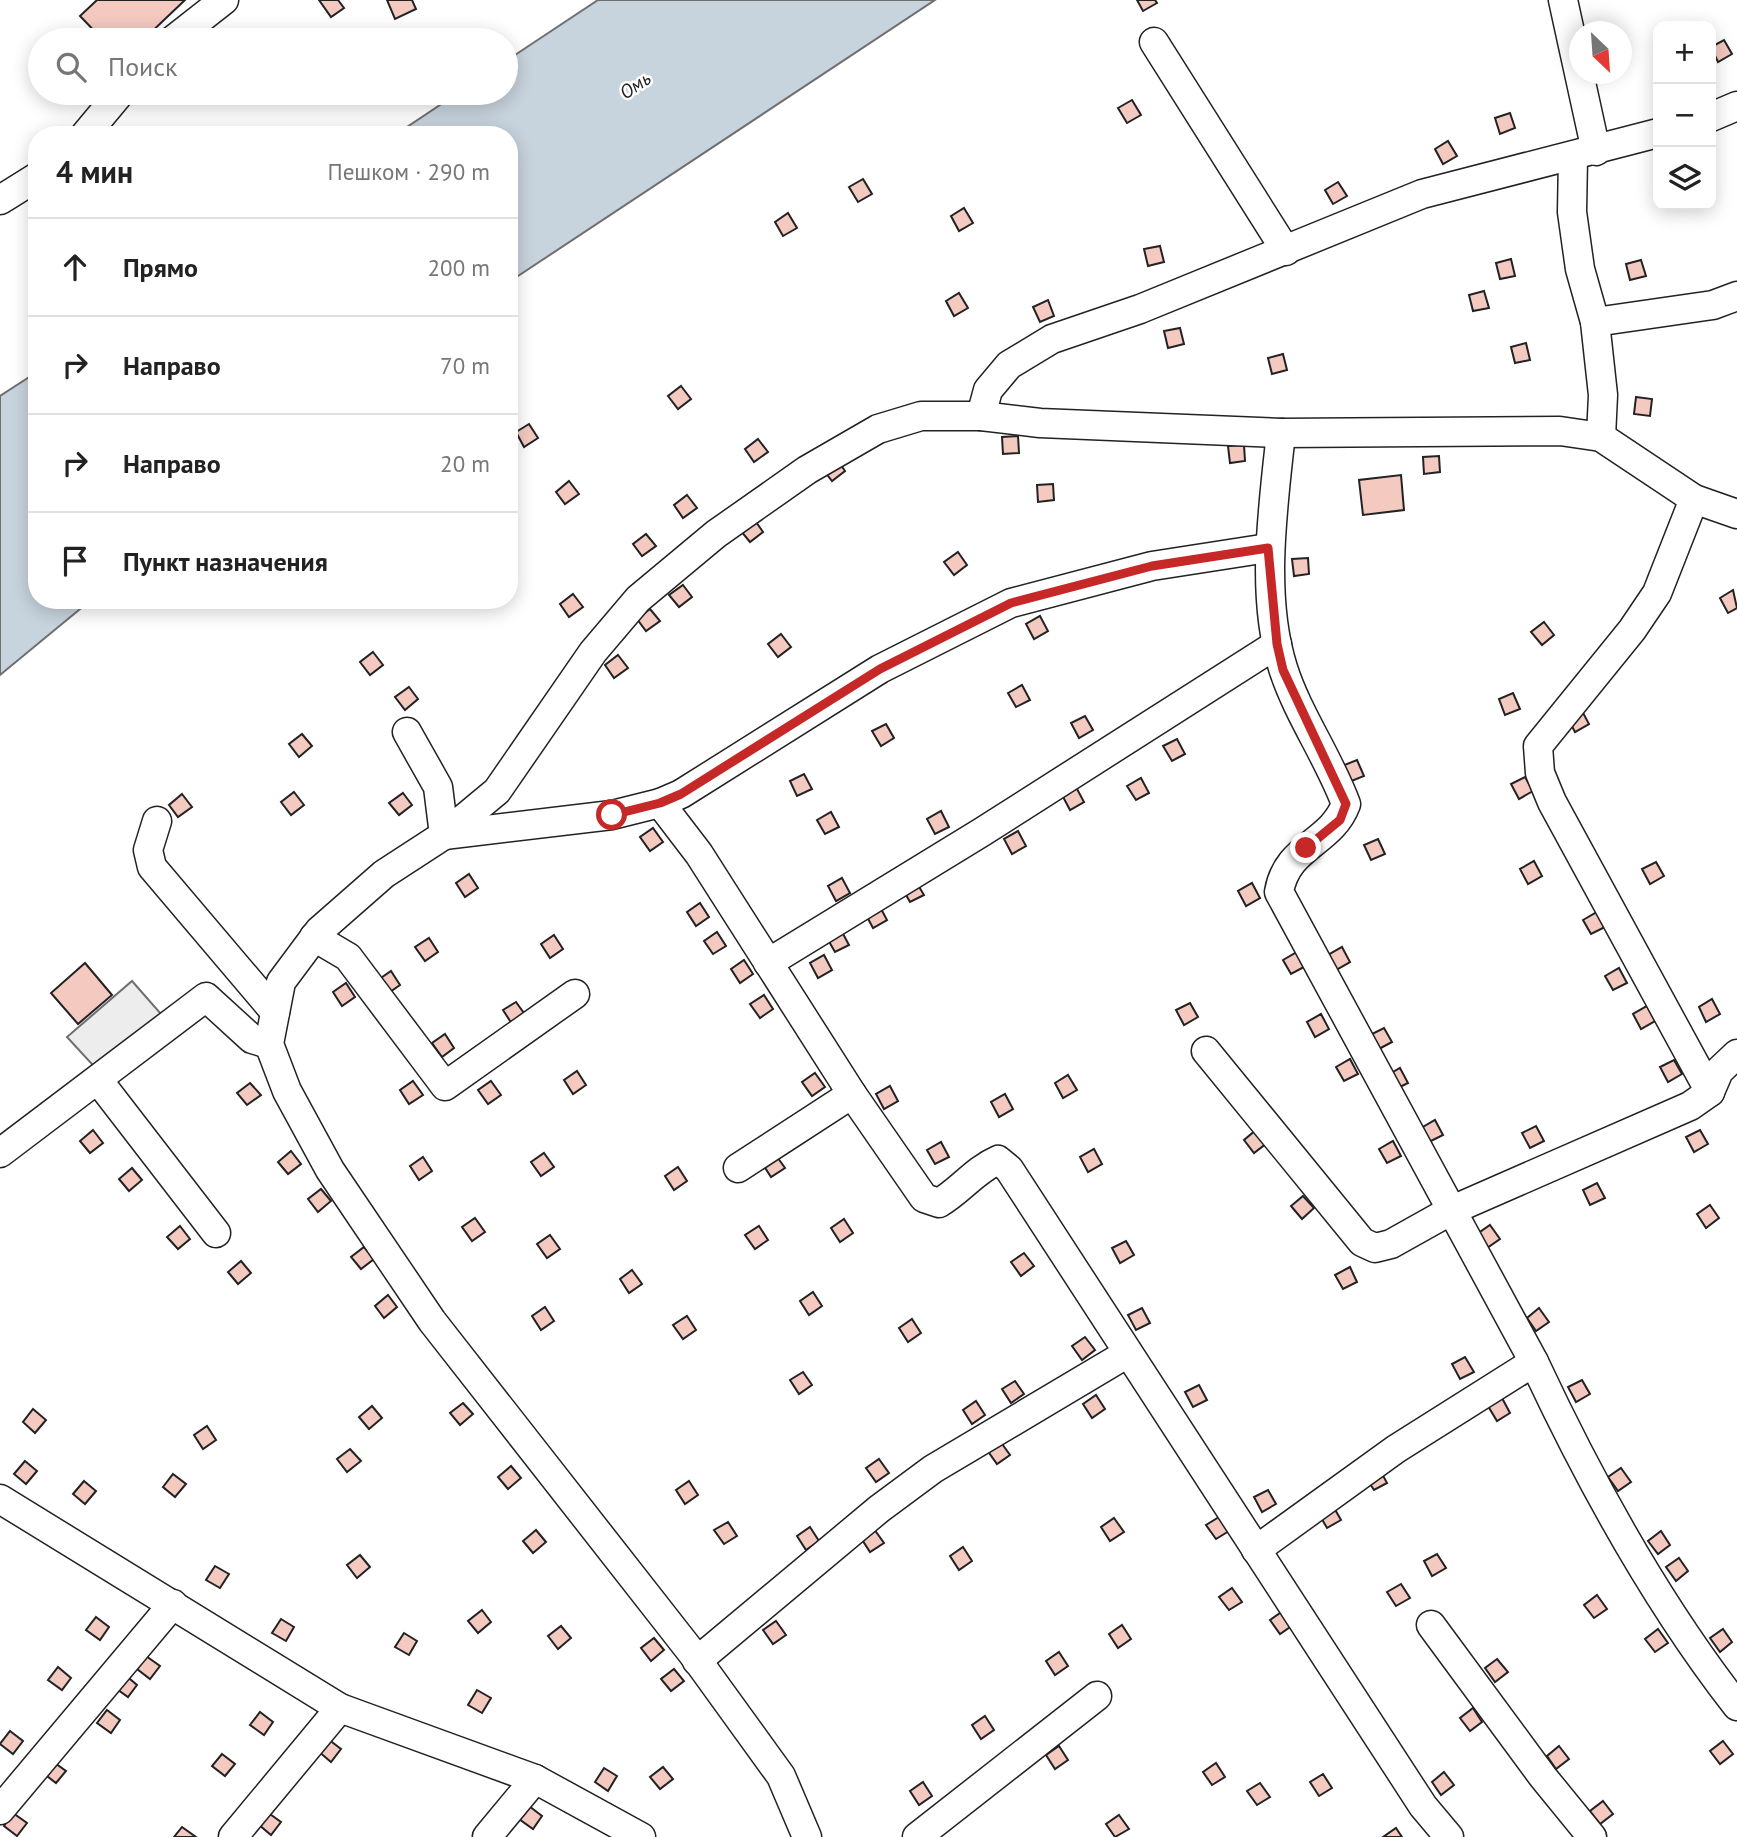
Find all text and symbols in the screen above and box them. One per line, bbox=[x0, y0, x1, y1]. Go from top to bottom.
north arrow bbox=[1569, 21, 1632, 84]
map controls bbox=[1653, 21, 1716, 210]
button: + bbox=[1653, 21, 1716, 84]
search box bbox=[28, 28, 518, 105]
icon: search bbox=[52, 48, 90, 86]
text: Поиск bbox=[108, 50, 177, 83]
water label: Омь bbox=[615, 66, 655, 104]
button: − bbox=[1653, 84, 1716, 147]
button: layers bbox=[1653, 147, 1716, 210]
text: 4 мин bbox=[56, 152, 133, 191]
text: Пешком · 290 m bbox=[327, 157, 490, 186]
icon: ahead bbox=[56, 248, 94, 286]
text: Прямо bbox=[123, 251, 198, 284]
text: 200 m bbox=[428, 253, 490, 282]
icon: right bbox=[56, 346, 94, 384]
text: Направо bbox=[123, 349, 221, 382]
text: 70 m bbox=[440, 351, 490, 380]
icon: right bbox=[56, 444, 94, 482]
text: Направо bbox=[123, 447, 221, 480]
text: 20 m bbox=[440, 449, 490, 478]
icon: arrive bbox=[56, 542, 94, 580]
text: Пункт назначения bbox=[123, 545, 328, 578]
route start bbox=[596, 799, 627, 830]
route end bbox=[1290, 832, 1321, 863]

